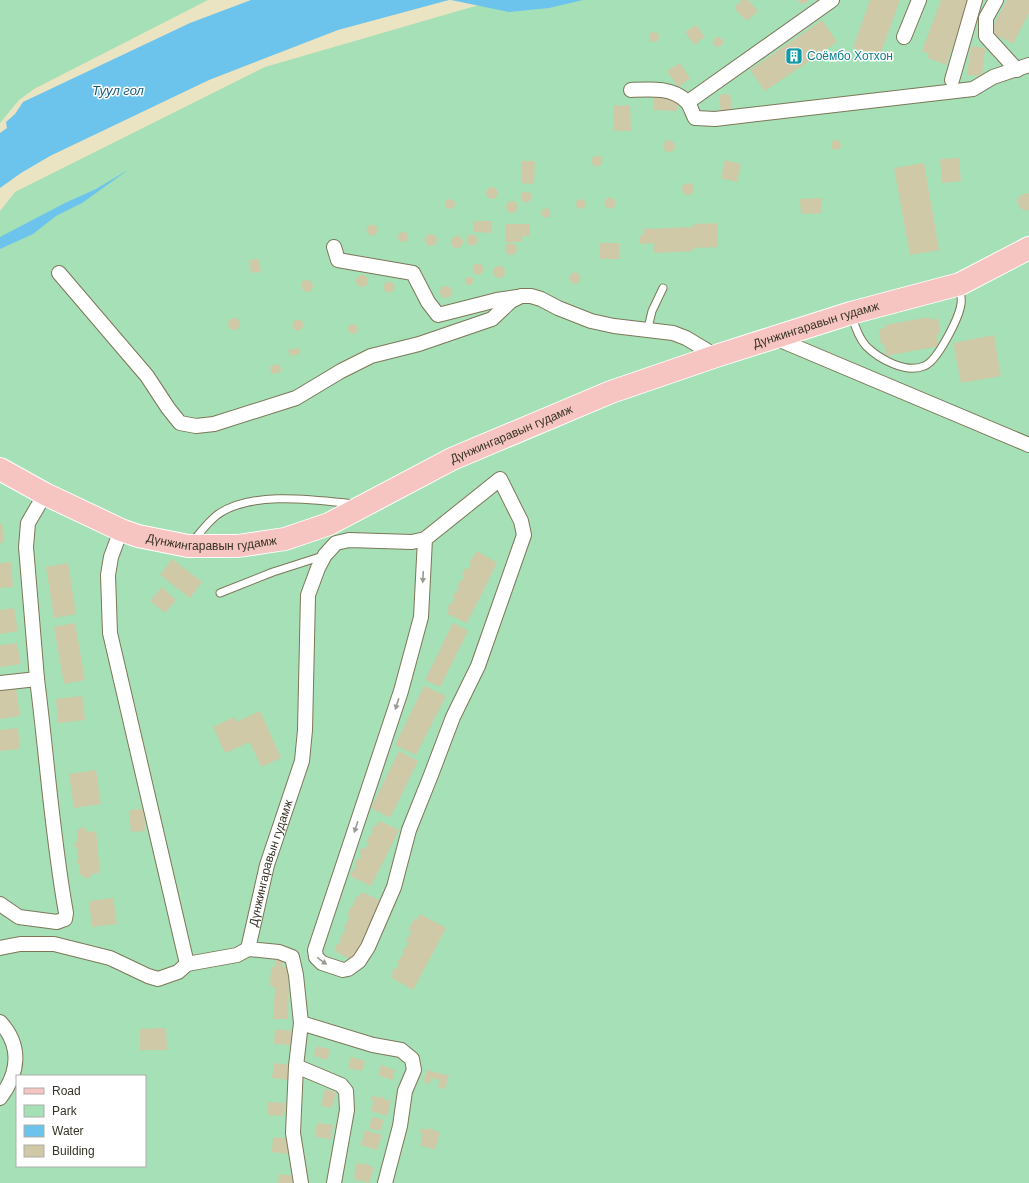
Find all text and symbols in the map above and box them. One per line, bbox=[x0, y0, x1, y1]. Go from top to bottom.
building icon: Соёмбо Хотхон bbox=[784, 46, 804, 66]
place label: Соёмбо Хотхон bbox=[807, 49, 893, 63]
water label: Туул гол bbox=[92, 83, 145, 98]
street label: Дүнжингаравын гудамж bbox=[751, 299, 881, 351]
street label: Дүнжингаравын гудамж bbox=[448, 402, 574, 466]
street label: Дүнжингаравын гудамж bbox=[145, 531, 278, 553]
one-way arrow bbox=[420, 571, 427, 583]
one-way arrow bbox=[394, 698, 400, 710]
street label: Дүнжингаравын гудамж bbox=[246, 798, 295, 928]
one-way arrow bbox=[352, 822, 358, 834]
one-way arrow bbox=[317, 957, 328, 965]
legend bbox=[16, 1075, 146, 1167]
text: Road bbox=[52, 1084, 81, 1098]
text: Park bbox=[52, 1104, 78, 1118]
text: Water bbox=[52, 1124, 84, 1138]
text: Building bbox=[52, 1144, 95, 1158]

